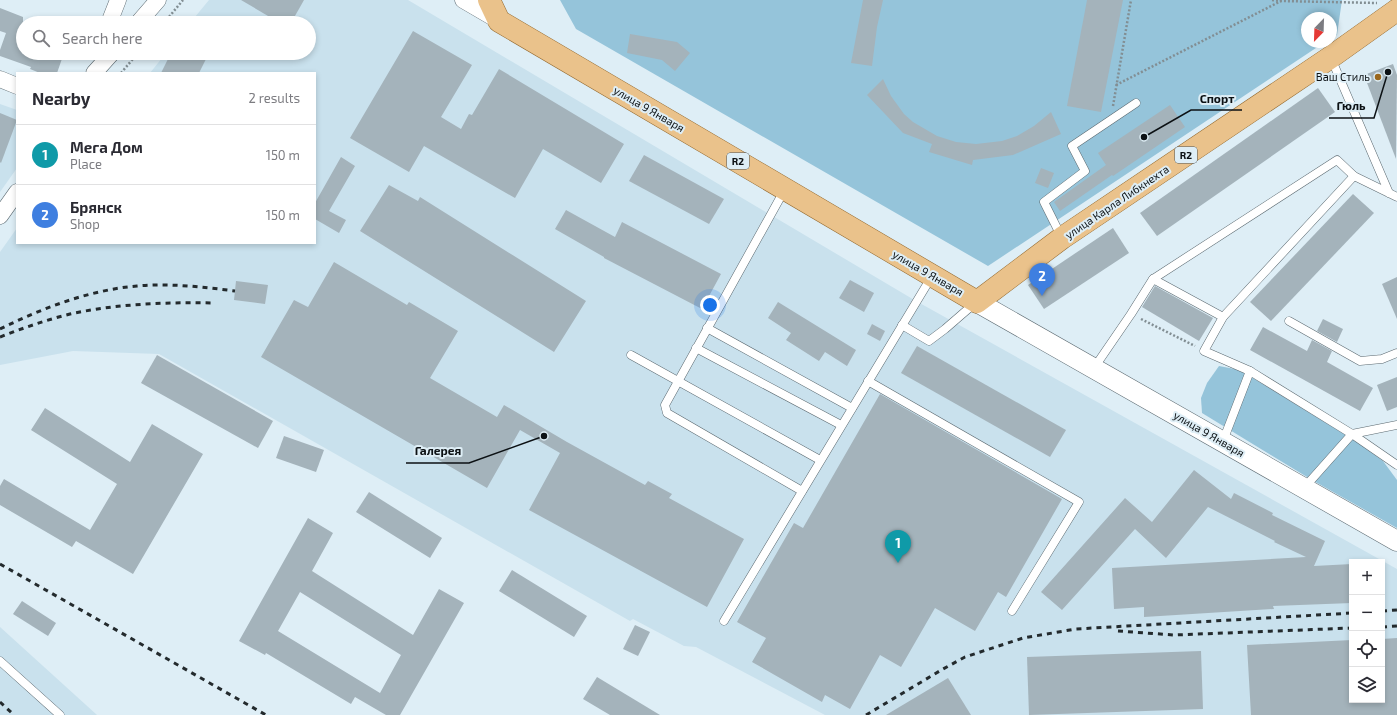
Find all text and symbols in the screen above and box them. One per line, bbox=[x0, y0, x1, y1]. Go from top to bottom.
north arrow bbox=[1301, 12, 1337, 48]
search box bbox=[16, 16, 316, 60]
icon: search bbox=[30, 27, 52, 49]
text: Search here bbox=[62, 29, 143, 47]
place label: Ваш Стиль bbox=[1316, 70, 1370, 83]
marker: Ваш Стиль bbox=[1373, 72, 1383, 82]
street label: улица 9 Января bbox=[611, 83, 687, 135]
callout: Спорт bbox=[1191, 86, 1242, 110]
text: Nearby bbox=[32, 88, 90, 108]
text: 2 results bbox=[248, 90, 300, 106]
text: Спорт bbox=[1200, 91, 1234, 105]
callout: Гюль bbox=[1329, 94, 1374, 118]
text: Гюль bbox=[1336, 98, 1366, 112]
text: Мега Дом bbox=[70, 138, 143, 156]
text: 1 bbox=[42, 147, 48, 163]
text: 150 m bbox=[266, 147, 300, 163]
road number: R2 bbox=[1175, 147, 1197, 163]
road number: R2 bbox=[727, 153, 749, 169]
text: Place bbox=[70, 156, 102, 172]
street label: улица Карла Либкнехта bbox=[1062, 162, 1172, 242]
text: Брянск bbox=[70, 198, 122, 216]
text: 2 bbox=[41, 207, 49, 223]
text: 150 m bbox=[266, 207, 300, 223]
text: Shop bbox=[70, 216, 100, 232]
street label: улица 9 Января bbox=[890, 247, 966, 299]
pin: 2 bbox=[1029, 263, 1055, 296]
your location bbox=[700, 295, 720, 315]
street label: улица 9 Января bbox=[1171, 408, 1247, 460]
callout: Галерея bbox=[406, 439, 469, 463]
text: Галерея bbox=[415, 443, 462, 457]
pin: 1 bbox=[885, 530, 911, 563]
map controls bbox=[1349, 559, 1385, 703]
button: + bbox=[1349, 559, 1385, 595]
button: − bbox=[1349, 595, 1385, 631]
button: locate bbox=[1349, 631, 1385, 667]
button: layers bbox=[1349, 667, 1385, 703]

